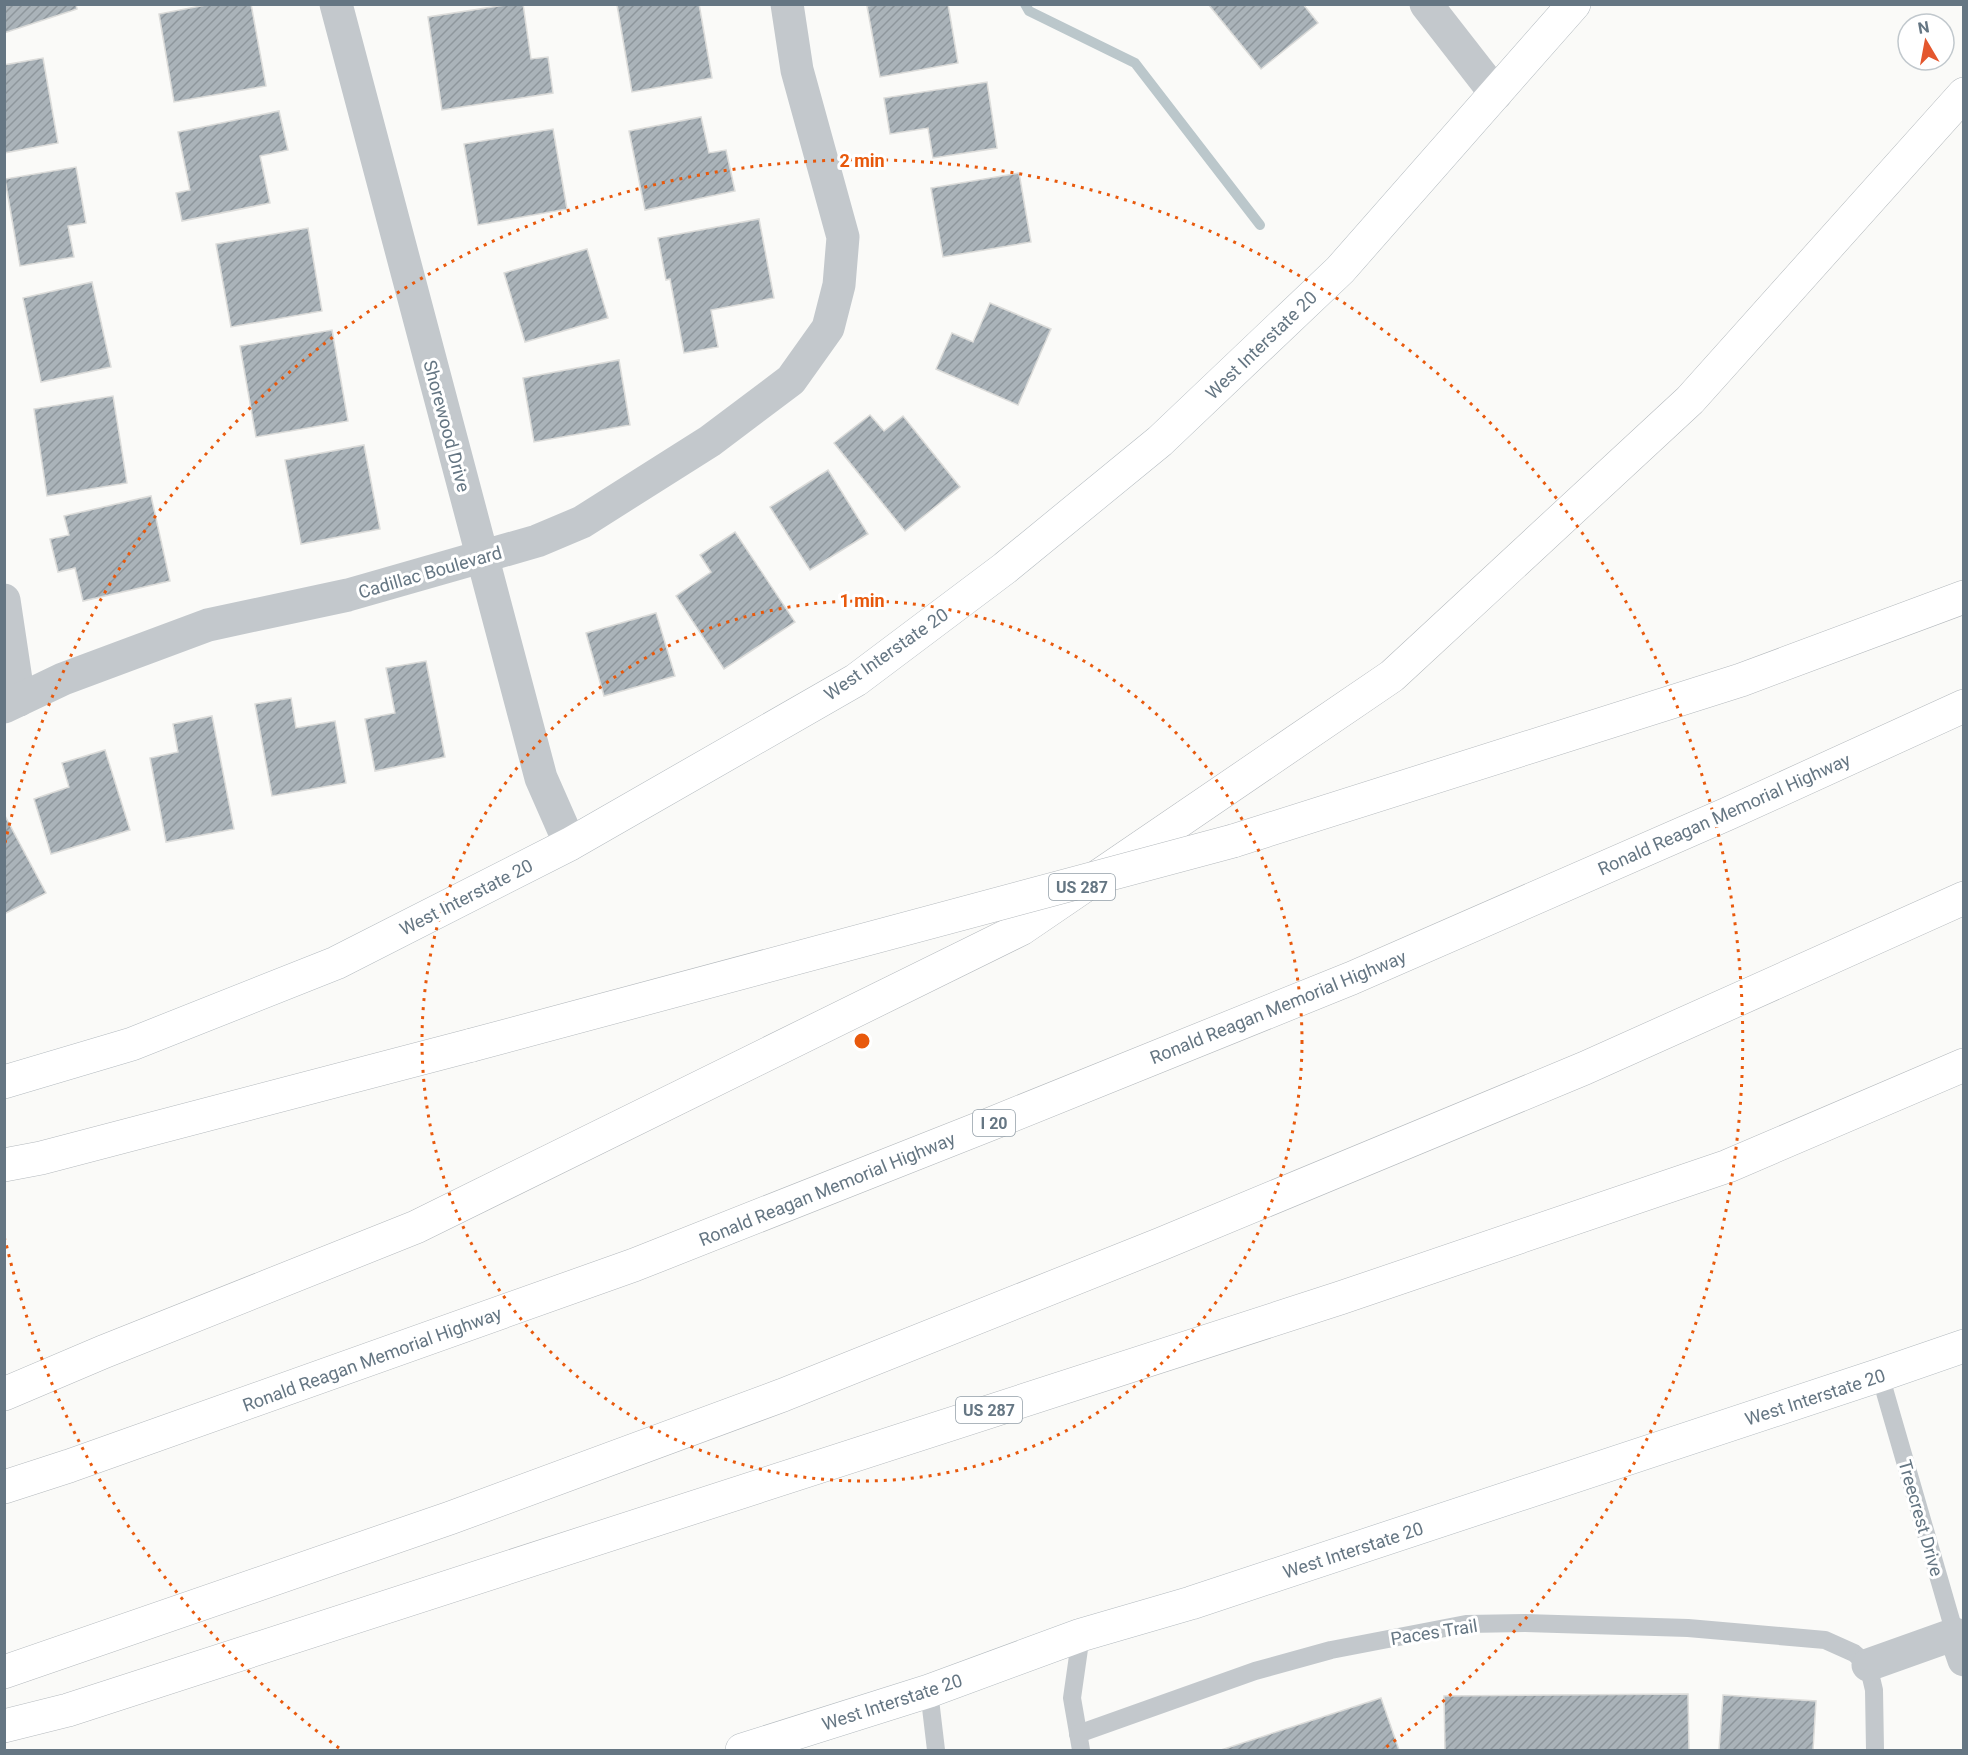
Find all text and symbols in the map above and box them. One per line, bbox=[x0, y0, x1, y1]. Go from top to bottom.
north arrow bbox=[1896, 12, 1956, 72]
text: N bbox=[1916, 17, 1931, 38]
text: 2 min bbox=[839, 150, 885, 171]
street label: West Interstate 20 bbox=[1201, 287, 1321, 403]
street label: Shorewood Drive bbox=[419, 358, 475, 494]
street label: Cadillac Boulevard bbox=[356, 541, 504, 603]
text: 1 min bbox=[839, 590, 885, 611]
street label: West Interstate 20 bbox=[820, 603, 952, 705]
street label: Ronald Reagan Memorial Highway bbox=[1594, 748, 1854, 879]
street label: West Interstate 20 bbox=[396, 854, 536, 940]
road number: US 287 bbox=[1049, 874, 1115, 900]
street label: Ronald Reagan Memorial Highway bbox=[1147, 946, 1409, 1068]
centre of rings bbox=[852, 1031, 872, 1051]
road number: I 20 bbox=[973, 1110, 1015, 1136]
street label: Ronald Reagan Memorial Highway bbox=[696, 1128, 958, 1250]
street label: Ronald Reagan Memorial Highway bbox=[240, 1302, 505, 1416]
street label: West Interstate 20 bbox=[1742, 1364, 1888, 1430]
road number: US 287 bbox=[956, 1397, 1022, 1423]
street label: Treecrest Drive bbox=[1894, 1457, 1948, 1579]
street label: West Interstate 20 bbox=[1280, 1517, 1426, 1583]
street label: Paces Trail bbox=[1389, 1615, 1479, 1649]
street label: West Interstate 20 bbox=[819, 1669, 965, 1735]

